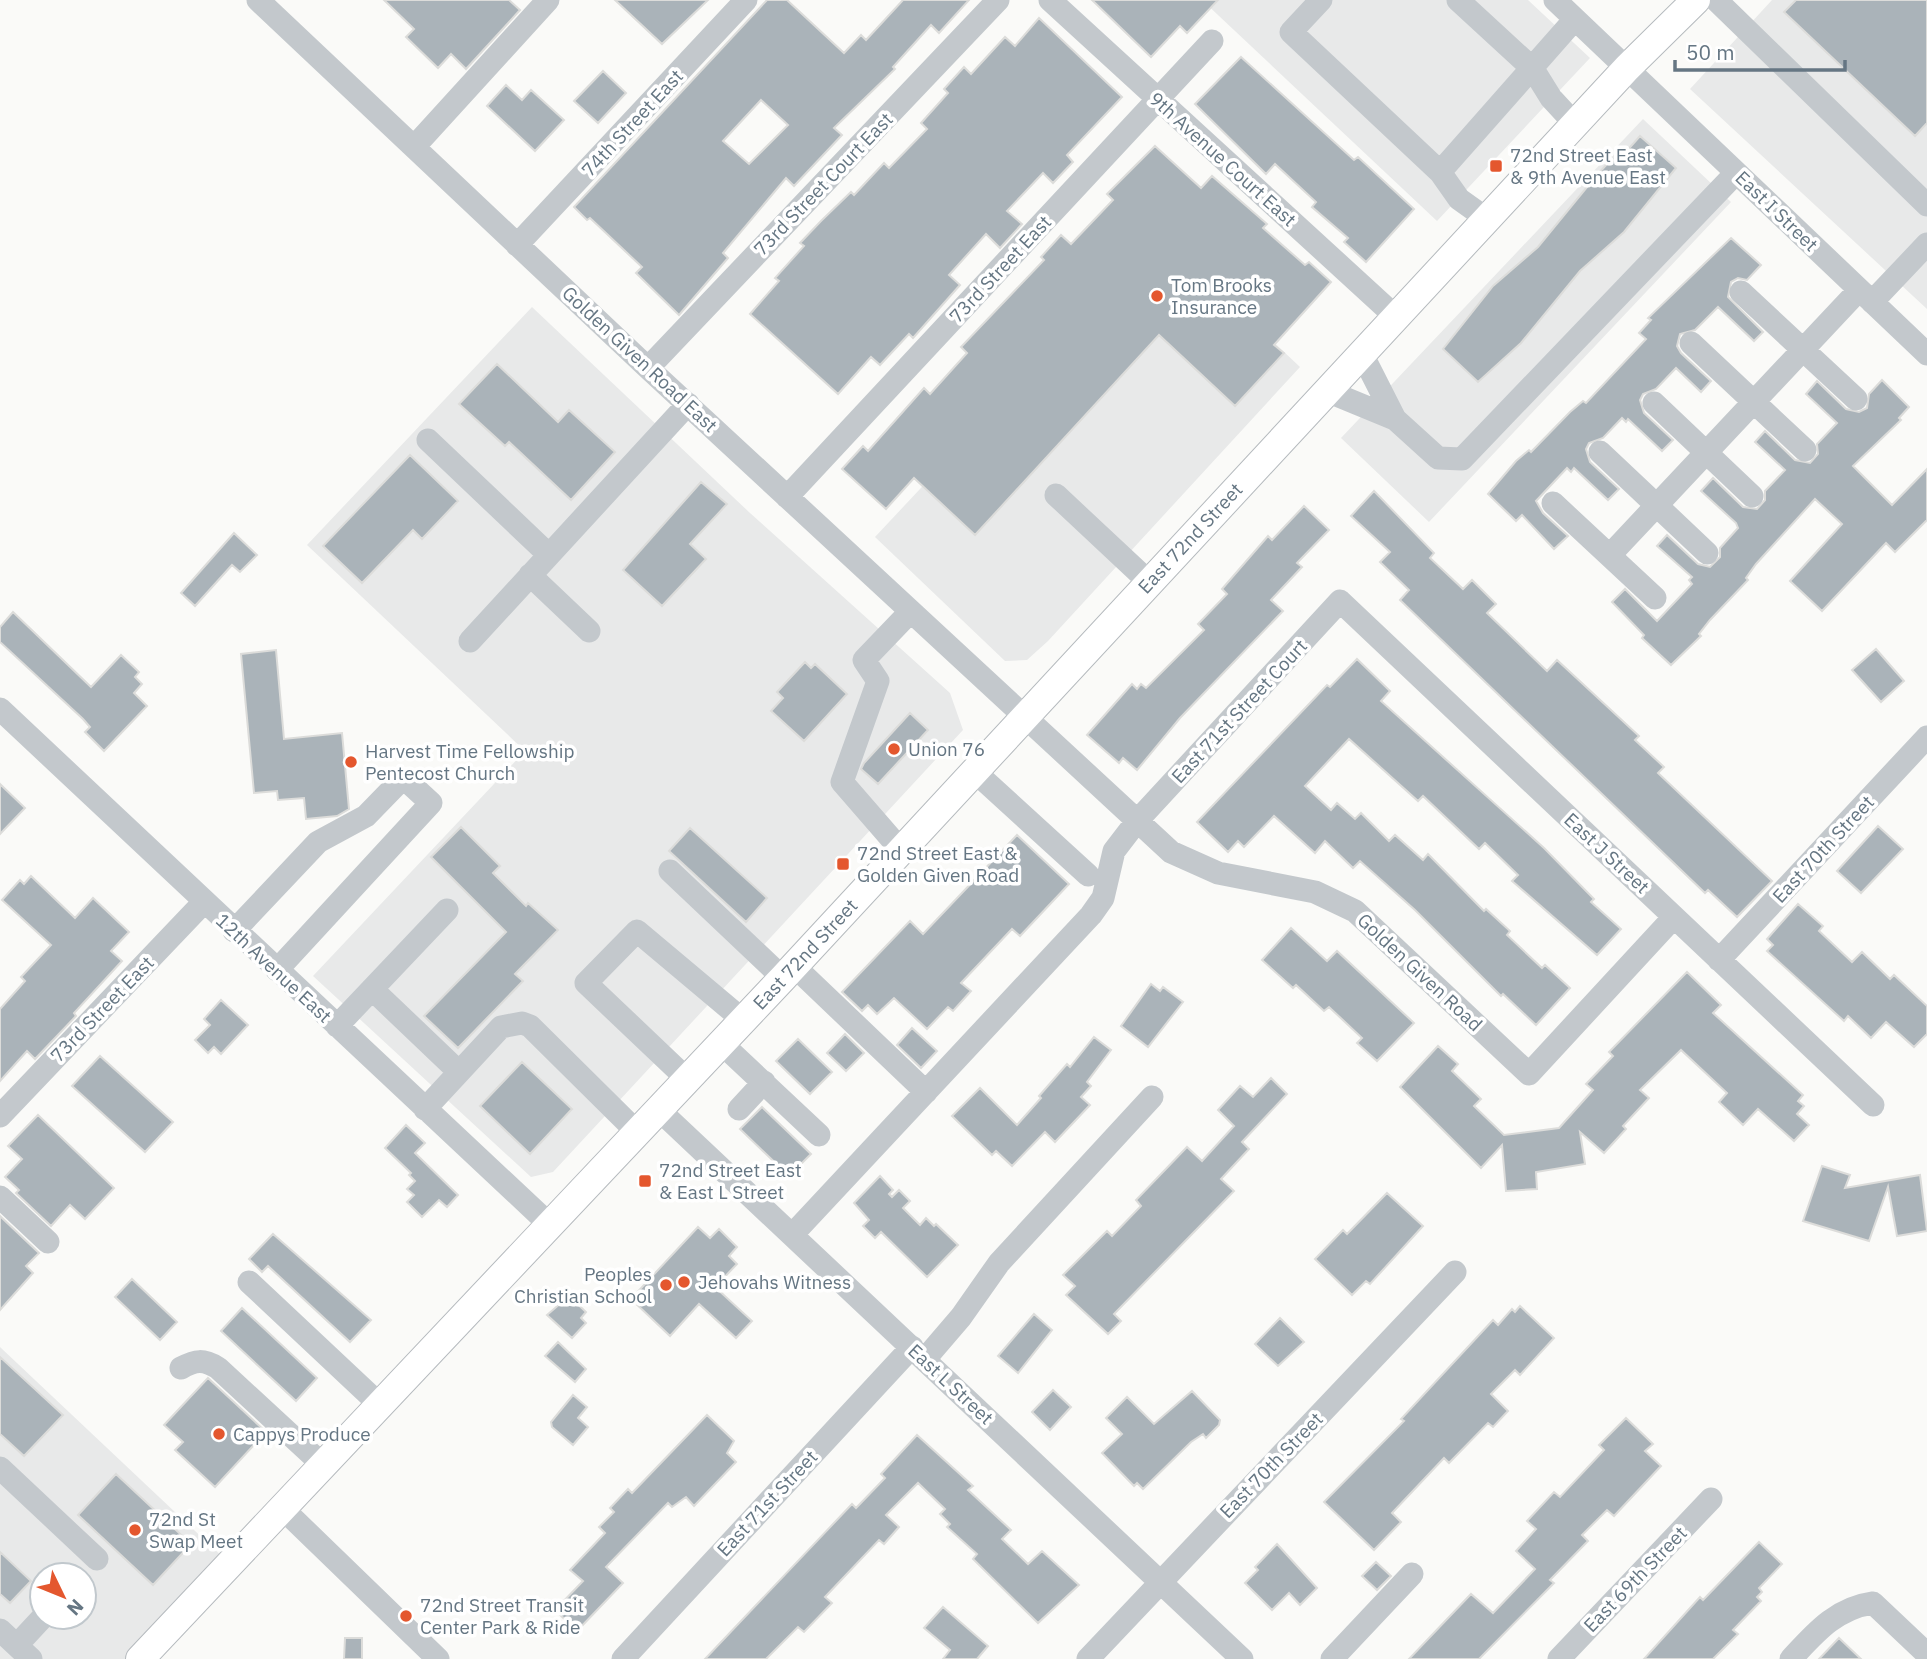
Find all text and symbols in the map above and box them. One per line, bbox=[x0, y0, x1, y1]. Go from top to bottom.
scale bar bbox=[1675, 28, 1845, 72]
text: 50 m bbox=[1686, 38, 1735, 66]
street label: 74th Street East bbox=[576, 64, 688, 182]
street label: 9th Avenue Court East bbox=[1144, 87, 1302, 231]
street label: 73rd Street Court East bbox=[748, 107, 898, 261]
place label: 72nd Street East & 9th Avenue East bbox=[1510, 143, 1666, 189]
marker: 72nd Street East & 9th Avenue East bbox=[1488, 158, 1504, 174]
street label: East I Street bbox=[1731, 166, 1823, 256]
street label: 73rd Street East bbox=[944, 210, 1056, 328]
place label: Tom Brooks Insurance bbox=[1171, 273, 1272, 319]
street label: Golden Given Road East bbox=[557, 281, 723, 437]
marker: Tom Brooks Insurance bbox=[1149, 288, 1165, 304]
street label: East 72nd Street bbox=[1133, 478, 1247, 598]
street label: East 71st Street Court bbox=[1166, 634, 1312, 788]
place label: Union 76 bbox=[908, 737, 985, 761]
place label: Harvest Time Fellowship Pentecost Church bbox=[365, 739, 575, 785]
marker: Union 76 bbox=[886, 741, 902, 757]
marker: Harvest Time Fellowship Pentecost Church bbox=[343, 754, 359, 770]
street label: East 70th Street bbox=[1767, 790, 1879, 908]
street label: East J Street bbox=[1559, 807, 1655, 899]
place label: 72nd Street East & Golden Given Road bbox=[857, 841, 1019, 887]
marker: 72nd Street East & Golden Given Road bbox=[835, 856, 851, 872]
street label: East 72nd Street bbox=[748, 894, 862, 1014]
street label: 12th Avenue East bbox=[211, 908, 337, 1028]
street label: Golden Given Road bbox=[1352, 908, 1488, 1036]
street label: 73rd Street East bbox=[45, 951, 159, 1067]
place label: 72nd Street East & East L Street bbox=[659, 1158, 802, 1204]
marker: 72nd Street East & East L Street bbox=[637, 1173, 653, 1189]
place label: Peoples Christian School bbox=[514, 1262, 652, 1308]
place label: Jehovahs Witness bbox=[698, 1270, 851, 1294]
marker: Jehovahs Witness bbox=[676, 1274, 692, 1290]
marker: Peoples Christian School bbox=[658, 1277, 674, 1293]
street label: East L Street bbox=[903, 1339, 999, 1429]
street label: East 70th Street bbox=[1214, 1407, 1328, 1523]
place label: Cappys Produce bbox=[233, 1422, 371, 1446]
marker: Cappys Produce bbox=[211, 1426, 227, 1442]
street label: East 71st Street bbox=[712, 1445, 822, 1561]
place label: 72nd St Swap Meet bbox=[149, 1507, 243, 1553]
street label: East 69th Street bbox=[1578, 1521, 1692, 1637]
marker: 72nd St Swap Meet bbox=[127, 1522, 143, 1538]
north arrow bbox=[28, 1561, 98, 1631]
place label: 72nd Street Transit Center Park & Ride bbox=[420, 1593, 584, 1639]
text: N bbox=[62, 1594, 89, 1621]
marker: 72nd Street Transit Center Park & Ride bbox=[398, 1608, 414, 1624]

